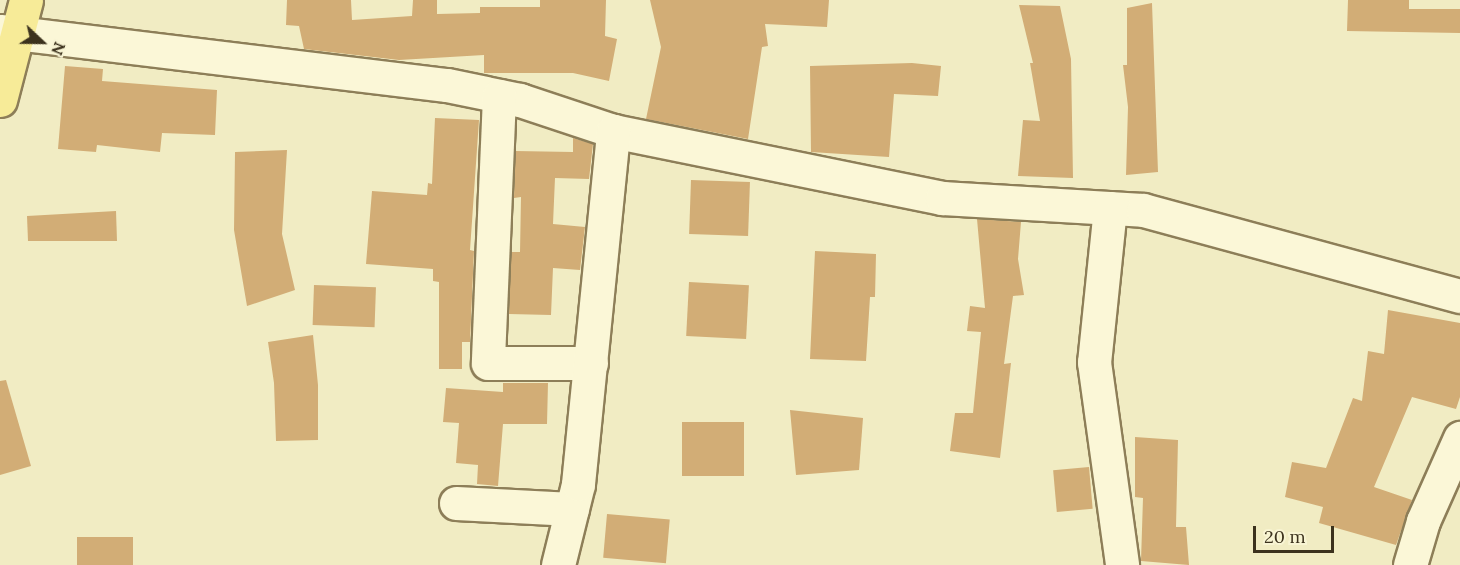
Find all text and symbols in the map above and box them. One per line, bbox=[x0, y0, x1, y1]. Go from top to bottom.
north arrow bbox=[12, 12, 72, 72]
text: N bbox=[47, 39, 70, 58]
scale bar bbox=[1256, 514, 1337, 552]
text: 20 m bbox=[1264, 525, 1306, 548]

